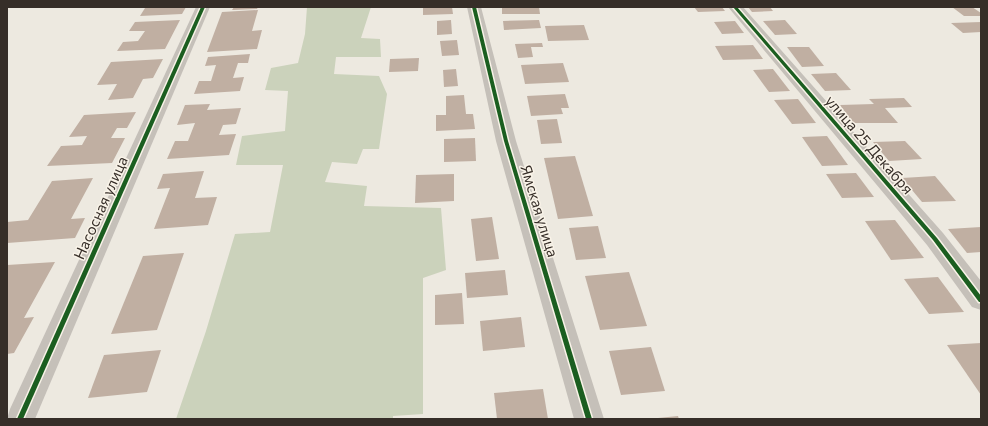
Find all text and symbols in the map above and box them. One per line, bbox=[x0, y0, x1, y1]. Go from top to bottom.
street label: улица 25 Декабря bbox=[822, 91, 918, 197]
street label: Насосная улица bbox=[69, 153, 131, 262]
street label: Ямская улица bbox=[517, 162, 563, 259]

